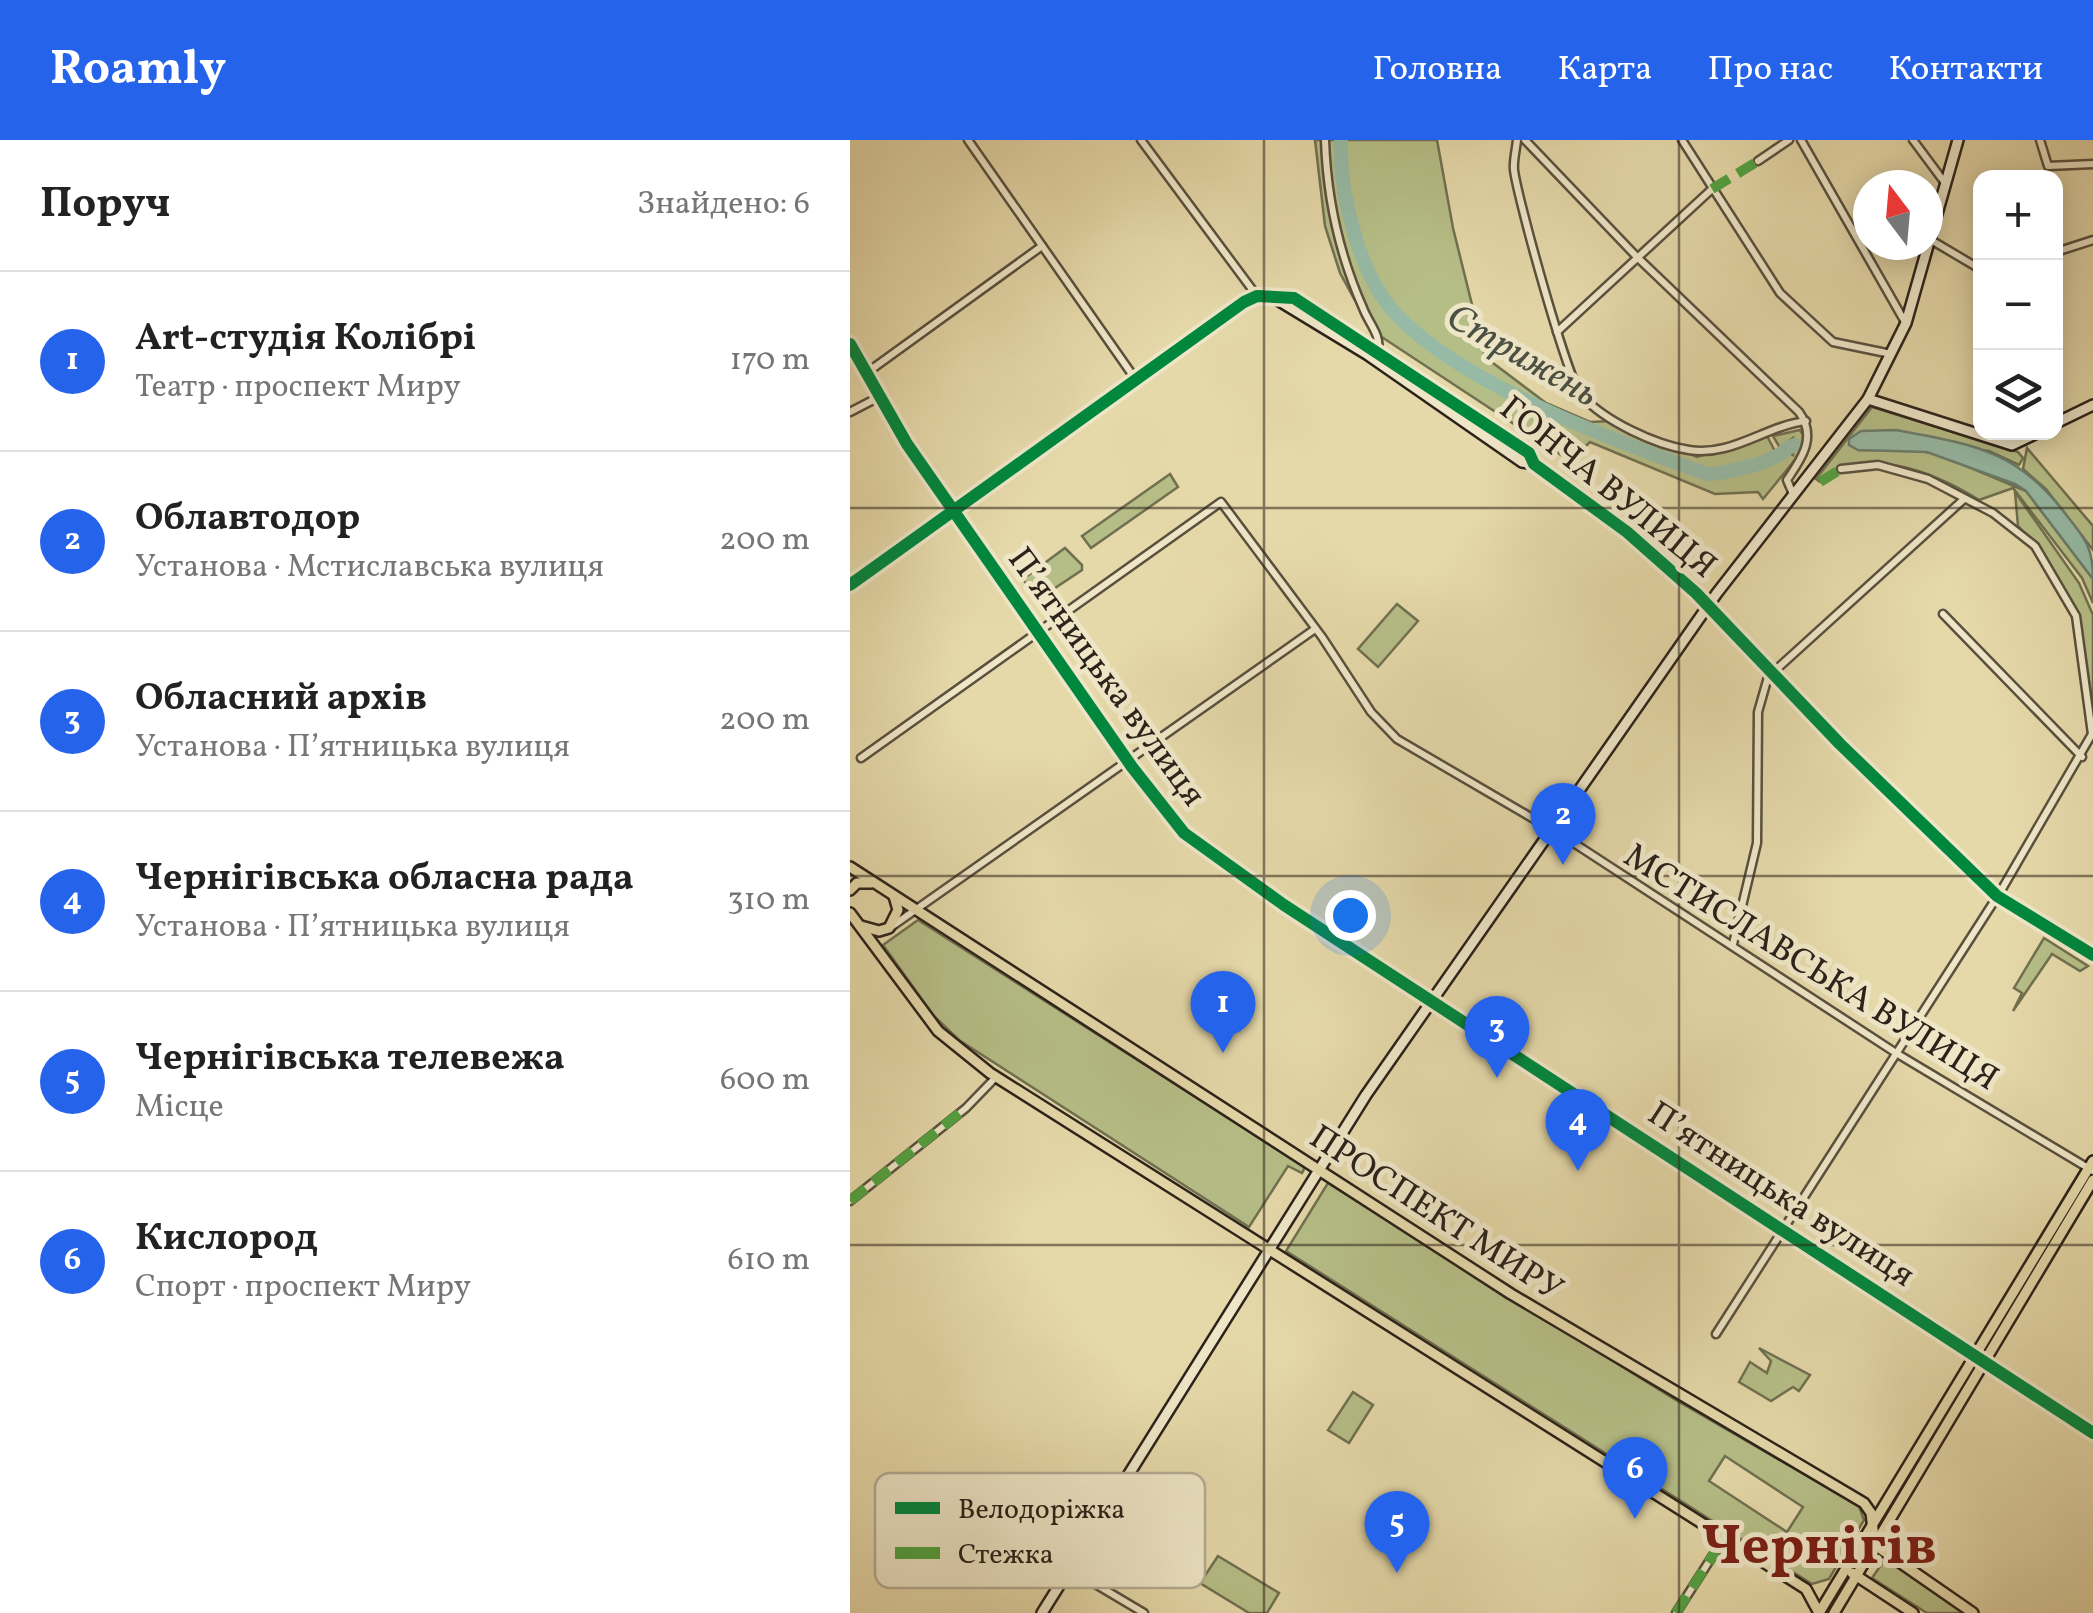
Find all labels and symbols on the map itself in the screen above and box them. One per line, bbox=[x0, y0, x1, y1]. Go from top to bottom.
north arrow bbox=[1853, 170, 1943, 260]
water label: Стрижень bbox=[1436, 292, 1607, 422]
street label: ГОНЧА ВУЛИЦЯ bbox=[1488, 386, 1726, 591]
street label: Пʼятницька вулиця bbox=[995, 538, 1216, 817]
pin: 2 bbox=[1530, 782, 1596, 865]
street label: МСТИСЛАВСЬКА ВУЛИЦЯ bbox=[1614, 833, 2007, 1104]
your location bbox=[1325, 890, 1376, 941]
pin: 1 bbox=[1190, 970, 1256, 1053]
pin: 3 bbox=[1464, 996, 1530, 1078]
pin: 4 bbox=[1546, 1088, 1610, 1171]
street label: Пʼятницька вулиця bbox=[1637, 1091, 1923, 1300]
street label: ПРОСПЕКТ МИРУ bbox=[1299, 1115, 1572, 1315]
pin: 6 bbox=[1602, 1436, 1668, 1519]
legend bbox=[875, 1473, 1205, 1588]
pin: 5 bbox=[1364, 1490, 1430, 1573]
text: Велодоріжка bbox=[958, 1491, 1125, 1530]
district label: Чернігів bbox=[1701, 1511, 1937, 1587]
text: Стежка bbox=[958, 1536, 1054, 1575]

